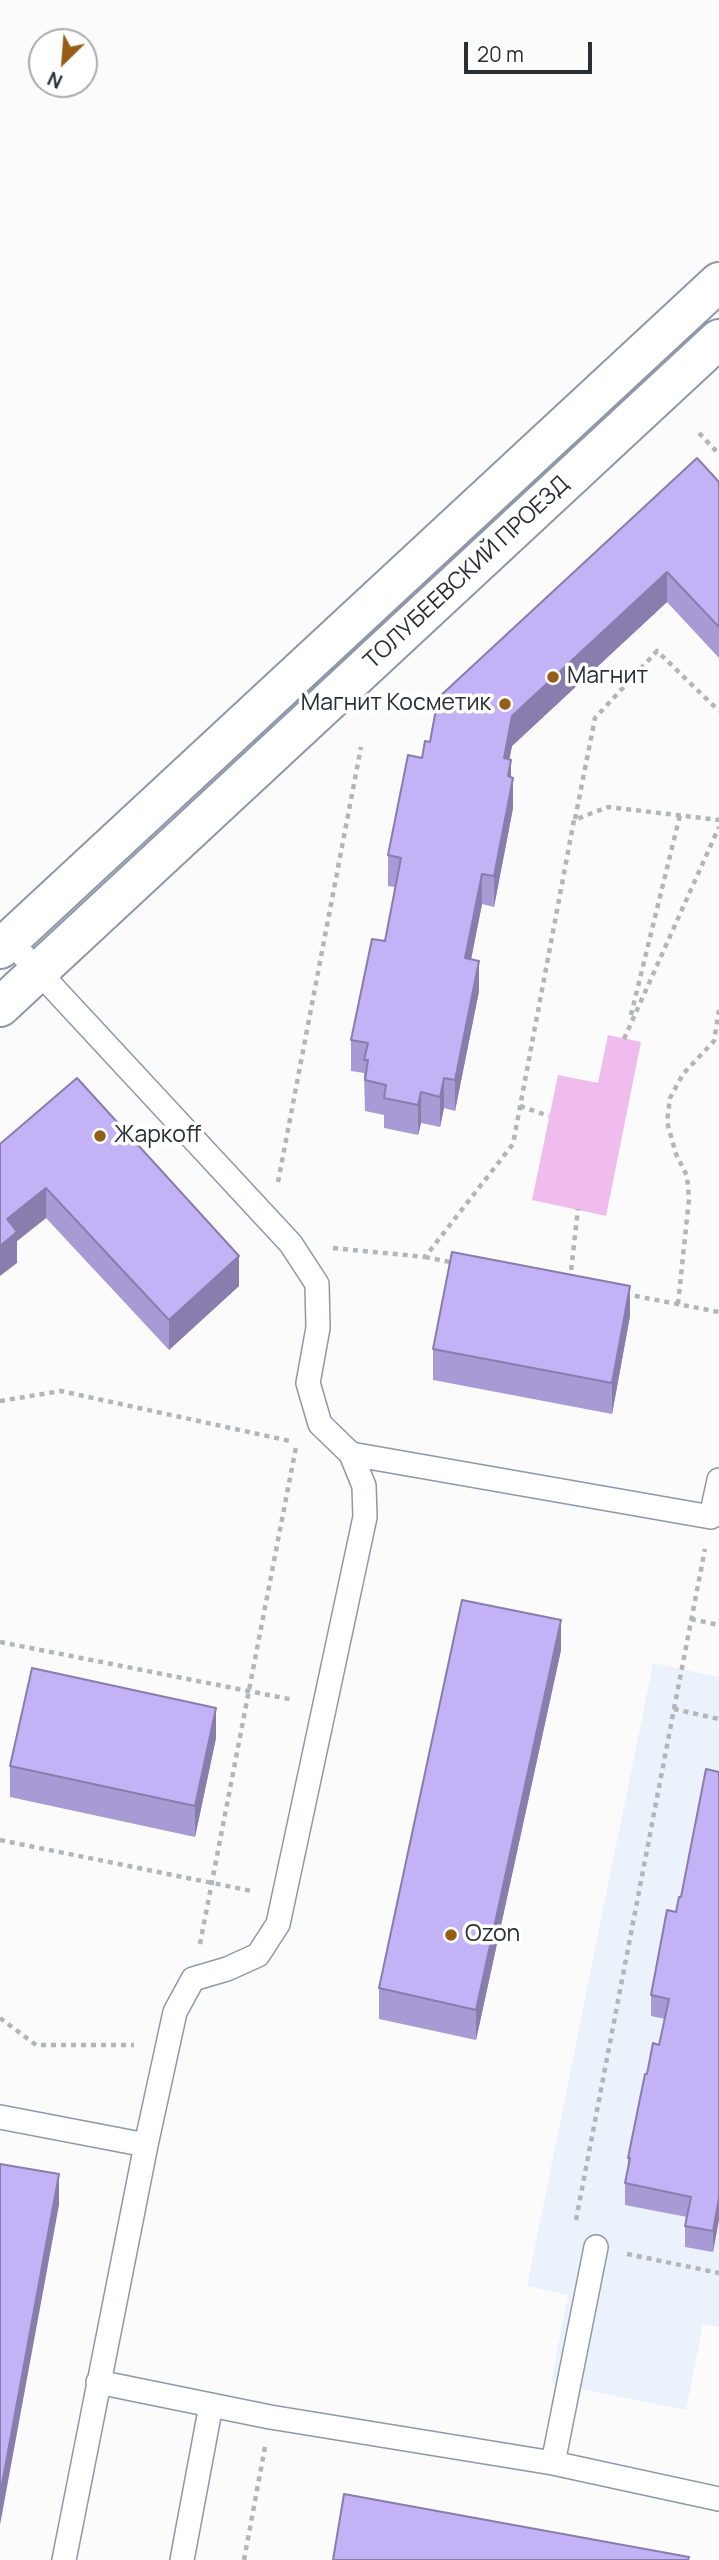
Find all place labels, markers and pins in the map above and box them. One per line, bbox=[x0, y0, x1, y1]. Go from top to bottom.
place label: Магнит bbox=[567, 663, 648, 691]
marker: Магнит bbox=[545, 669, 561, 685]
place label: Магнит Косметик bbox=[301, 690, 491, 718]
marker: Магнит Косметик bbox=[497, 696, 513, 712]
place label: Жаркoff bbox=[114, 1122, 201, 1150]
marker: Жаркoff bbox=[92, 1128, 108, 1144]
place label: Ozon bbox=[465, 1921, 520, 1949]
marker: Ozon bbox=[443, 1927, 459, 1943]

